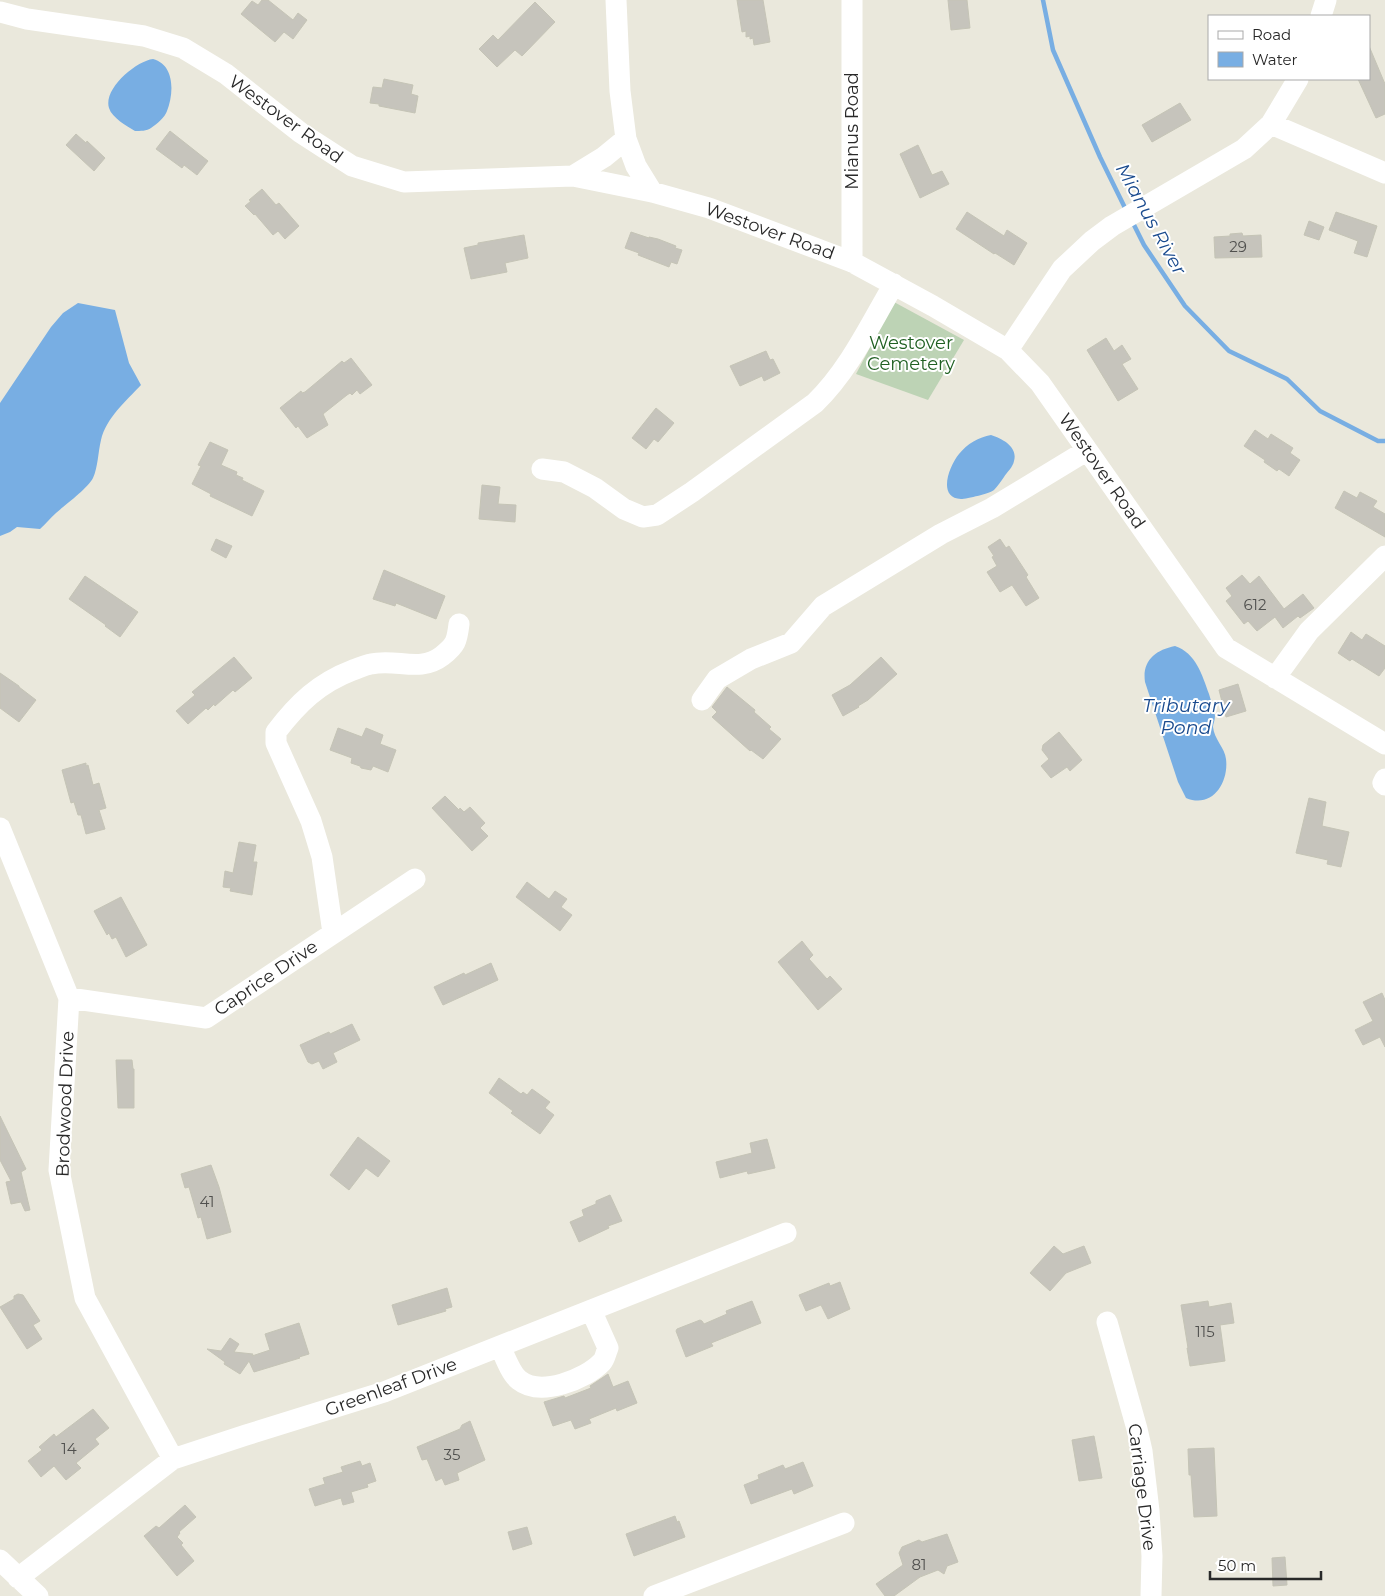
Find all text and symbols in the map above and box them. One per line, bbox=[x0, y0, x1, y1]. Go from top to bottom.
legend bbox=[1208, 15, 1370, 80]
text: Road bbox=[1252, 25, 1291, 44]
text: Water bbox=[1252, 50, 1298, 69]
street label: Westover Road bbox=[225, 70, 347, 168]
street label: Mianus Road bbox=[841, 72, 863, 190]
water label: Mianus River bbox=[1111, 159, 1191, 279]
street label: Westover Road bbox=[702, 197, 838, 265]
house number: 29 bbox=[1229, 237, 1247, 256]
park label: Westover Cemetery bbox=[867, 332, 955, 375]
street label: Westover Road bbox=[1054, 409, 1150, 533]
house number: 612 bbox=[1243, 595, 1267, 614]
water label: Tributary Pond bbox=[1143, 694, 1231, 739]
street label: Caprice Drive bbox=[210, 935, 322, 1021]
street label: Brodwood Drive bbox=[51, 1030, 79, 1177]
house number: 41 bbox=[200, 1192, 214, 1211]
house number: 115 bbox=[1195, 1322, 1215, 1341]
street label: Greenleaf Drive bbox=[322, 1353, 460, 1421]
street label: Carriage Drive bbox=[1123, 1422, 1161, 1552]
house number: 14 bbox=[61, 1439, 77, 1458]
house number: 35 bbox=[444, 1445, 460, 1464]
scale bar bbox=[1210, 1548, 1321, 1580]
house number: 81 bbox=[912, 1555, 927, 1574]
text: 50 m bbox=[1218, 1556, 1256, 1575]

